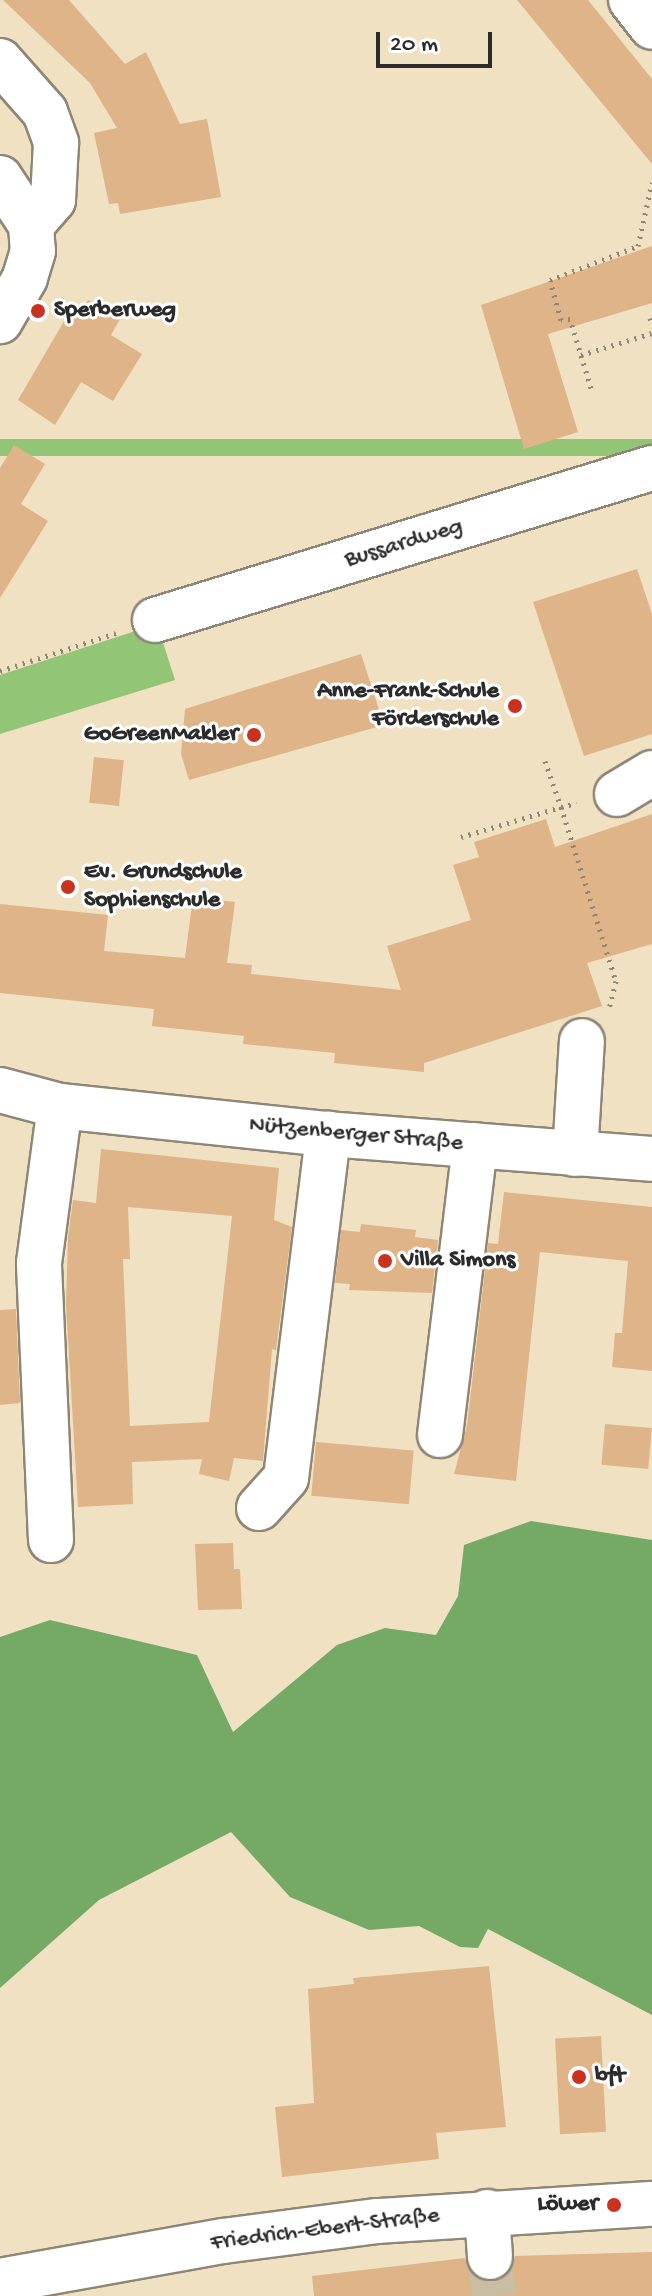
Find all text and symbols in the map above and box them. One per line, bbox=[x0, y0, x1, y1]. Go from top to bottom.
scale bar bbox=[380, 16, 496, 66]
text: 20 m bbox=[390, 31, 438, 60]
place label: Sperberweg bbox=[54, 297, 176, 325]
marker: Sperberweg bbox=[29, 302, 47, 320]
street label: Bussardweg bbox=[342, 512, 466, 576]
place label: Anne-Frank-Schule Förderschule bbox=[317, 678, 499, 734]
marker: Anne-Frank-Schule Förderschule bbox=[506, 697, 524, 715]
place label: GoGreenMakler bbox=[84, 721, 238, 749]
marker: GoGreenMakler bbox=[245, 726, 263, 744]
place label: Ev. Grundschule Sophienschule bbox=[84, 859, 242, 915]
marker: Ev. Grundschule Sophienschule bbox=[59, 878, 77, 896]
street label: Nützenberger Straße bbox=[248, 1111, 464, 1159]
place label: Villa Simons bbox=[401, 1247, 515, 1275]
marker: Villa Simons bbox=[376, 1252, 394, 1270]
place label: bft bbox=[595, 2063, 625, 2091]
marker: bft bbox=[570, 2068, 588, 2086]
place label: Löwer bbox=[537, 2191, 598, 2219]
marker: Löwer bbox=[605, 2196, 623, 2214]
street label: Friedrich-Ebert-Straße bbox=[209, 2202, 441, 2258]

